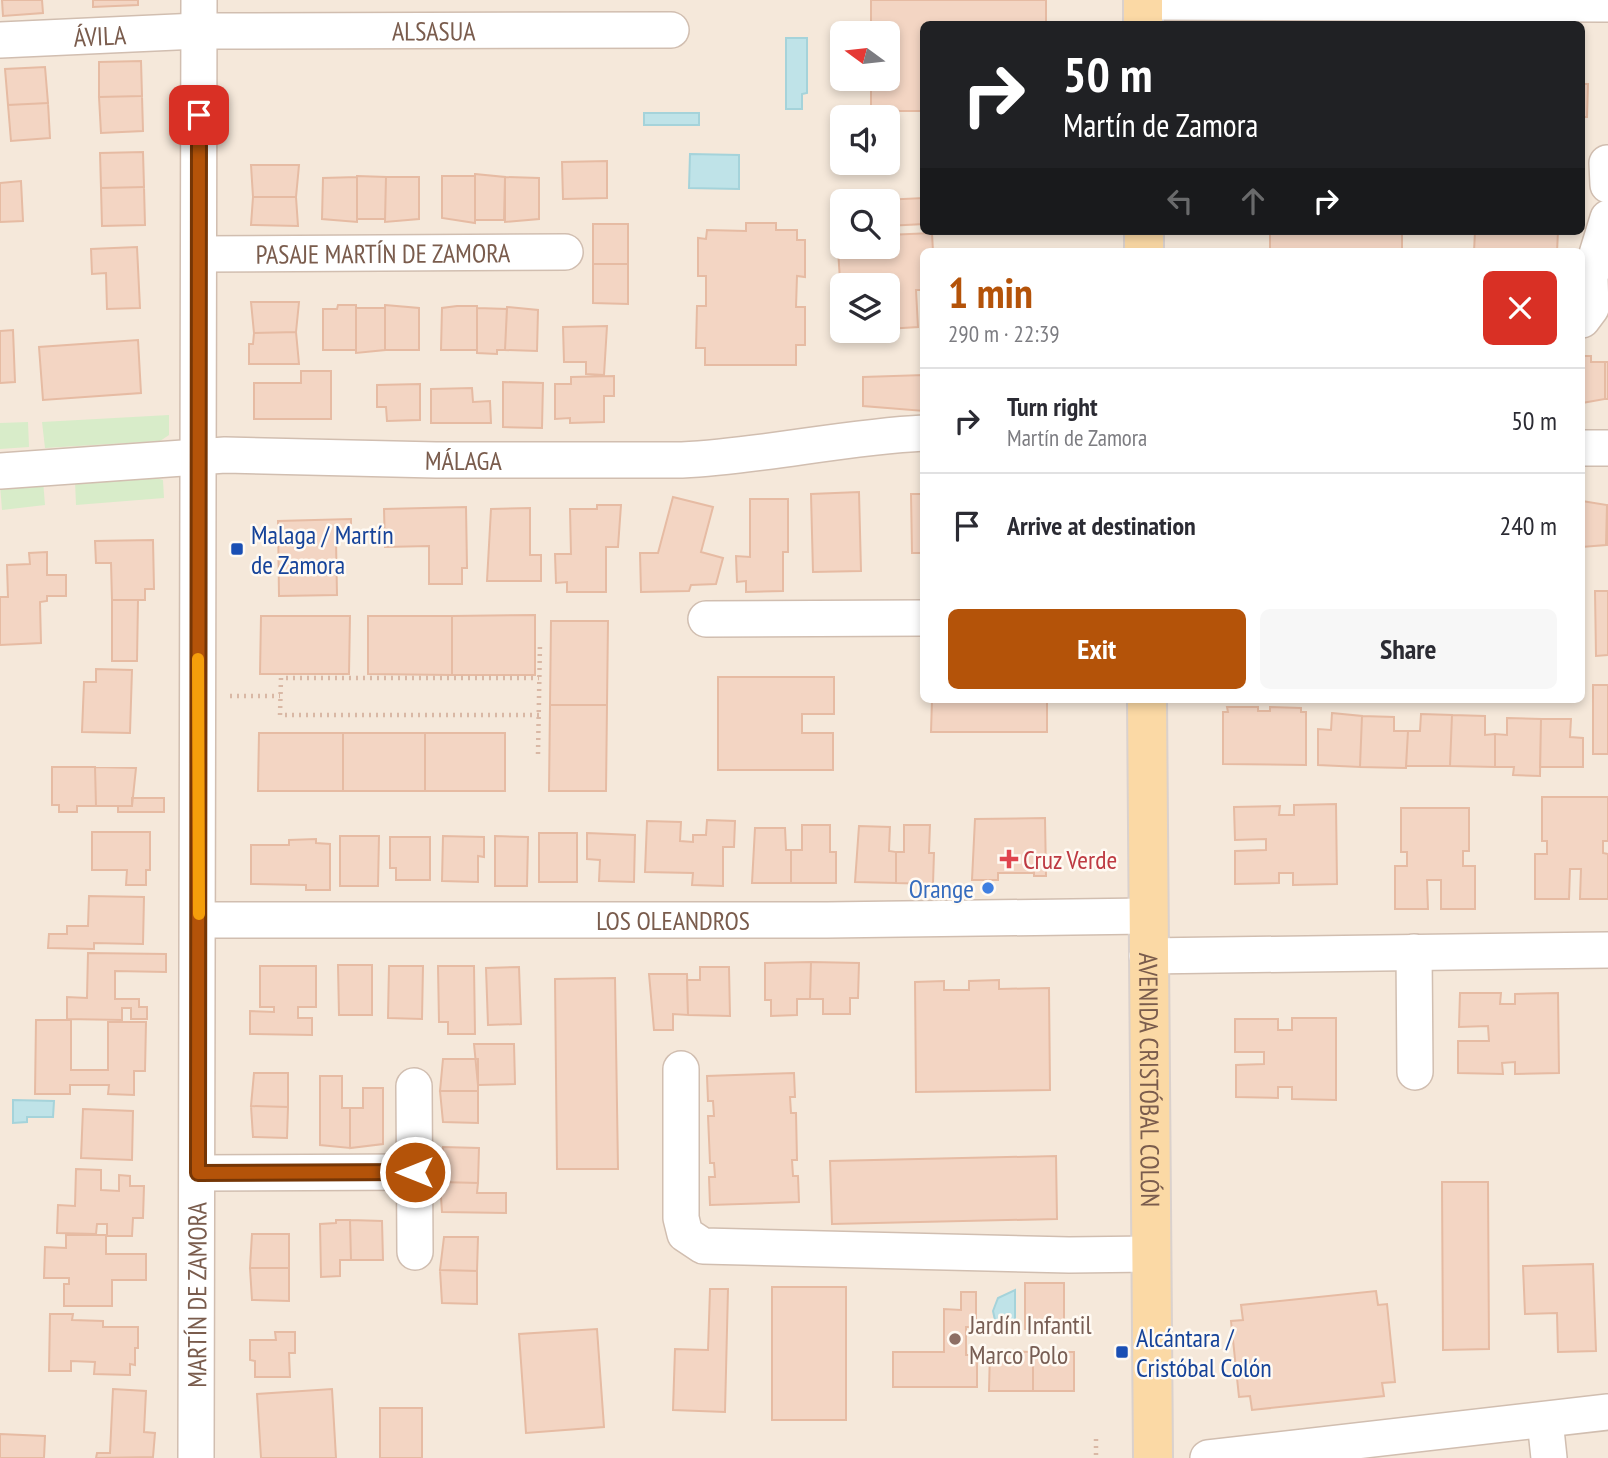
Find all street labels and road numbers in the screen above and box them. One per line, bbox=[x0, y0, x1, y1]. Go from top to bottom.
street label: ALSASUA bbox=[392, 14, 476, 47]
street label: ÁVILA bbox=[73, 18, 128, 53]
street label: PASAJE MARTÍN DE ZAMORA bbox=[256, 236, 511, 270]
street label: MÁLAGA bbox=[425, 443, 502, 477]
street label: LOS OLEANDROS bbox=[596, 904, 750, 937]
street label: AVENIDA CRISTÓBAL COLÓN bbox=[1133, 953, 1168, 1207]
street label: MARTÍN DE ZAMORA bbox=[180, 1201, 213, 1388]

